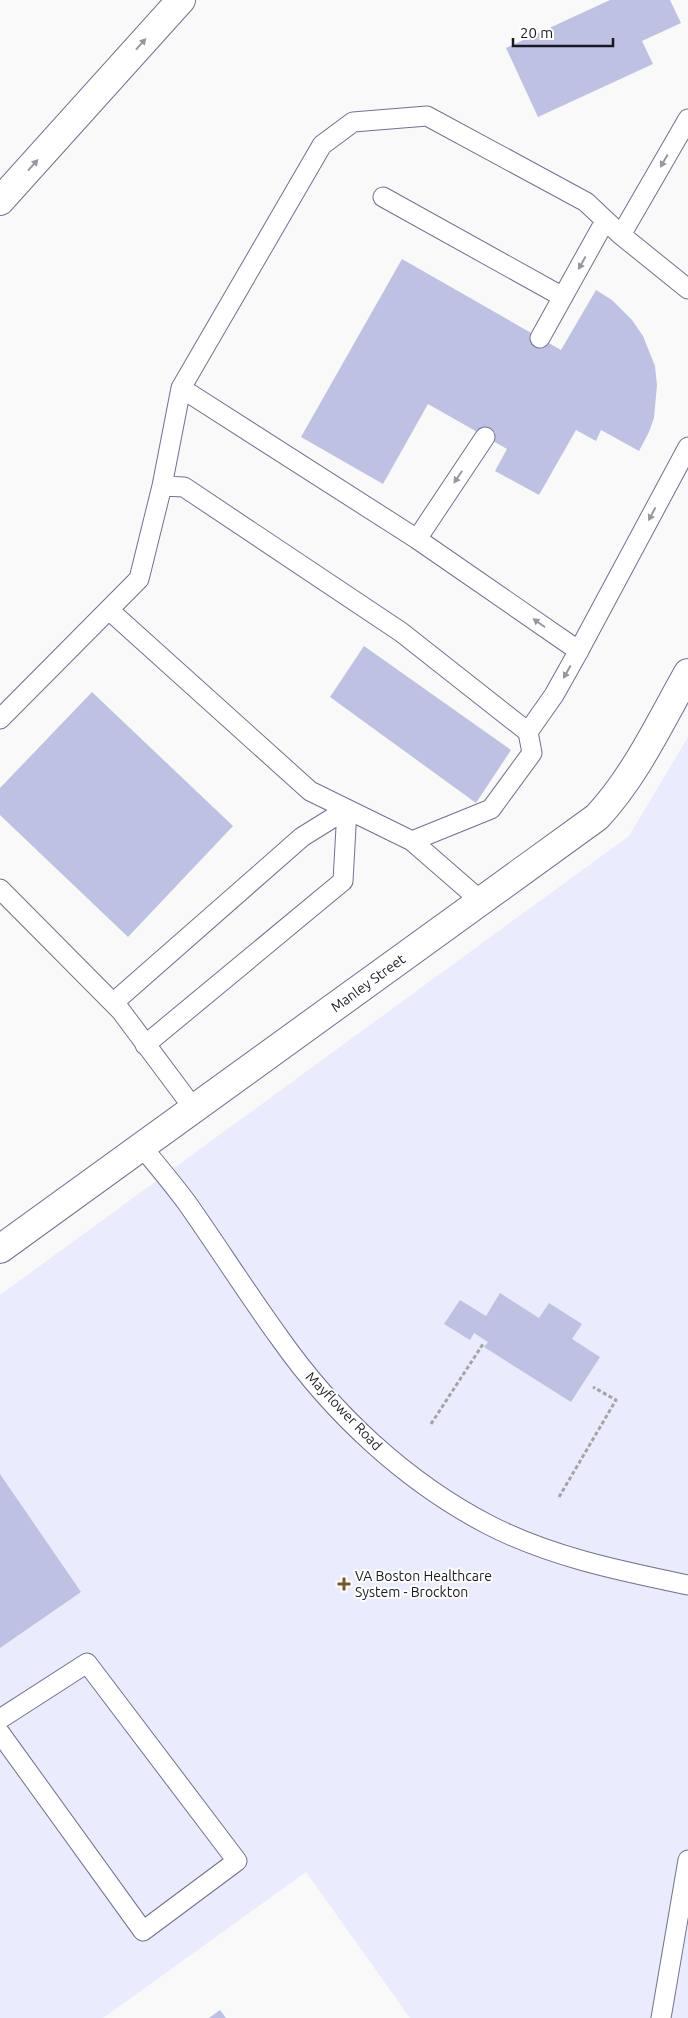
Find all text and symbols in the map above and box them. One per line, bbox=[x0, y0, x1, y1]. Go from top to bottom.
scale bar bbox=[513, 15, 613, 47]
text: 20 m bbox=[520, 24, 553, 41]
one-way arrow bbox=[135, 39, 147, 51]
one-way arrow bbox=[659, 155, 668, 168]
one-way arrow bbox=[27, 159, 38, 172]
one-way arrow bbox=[577, 256, 586, 270]
one-way arrow bbox=[453, 470, 463, 484]
one-way arrow bbox=[648, 506, 656, 521]
one-way arrow bbox=[532, 618, 546, 628]
one-way arrow bbox=[563, 665, 571, 680]
street label: Manley Street bbox=[328, 950, 409, 1015]
street label: Mayflower Road bbox=[303, 1369, 385, 1453]
place label: VA Boston Healthcare System - Brockton bbox=[355, 1568, 492, 1600]
marker: VA Boston Healthcare System - Brockton bbox=[337, 1577, 351, 1591]

